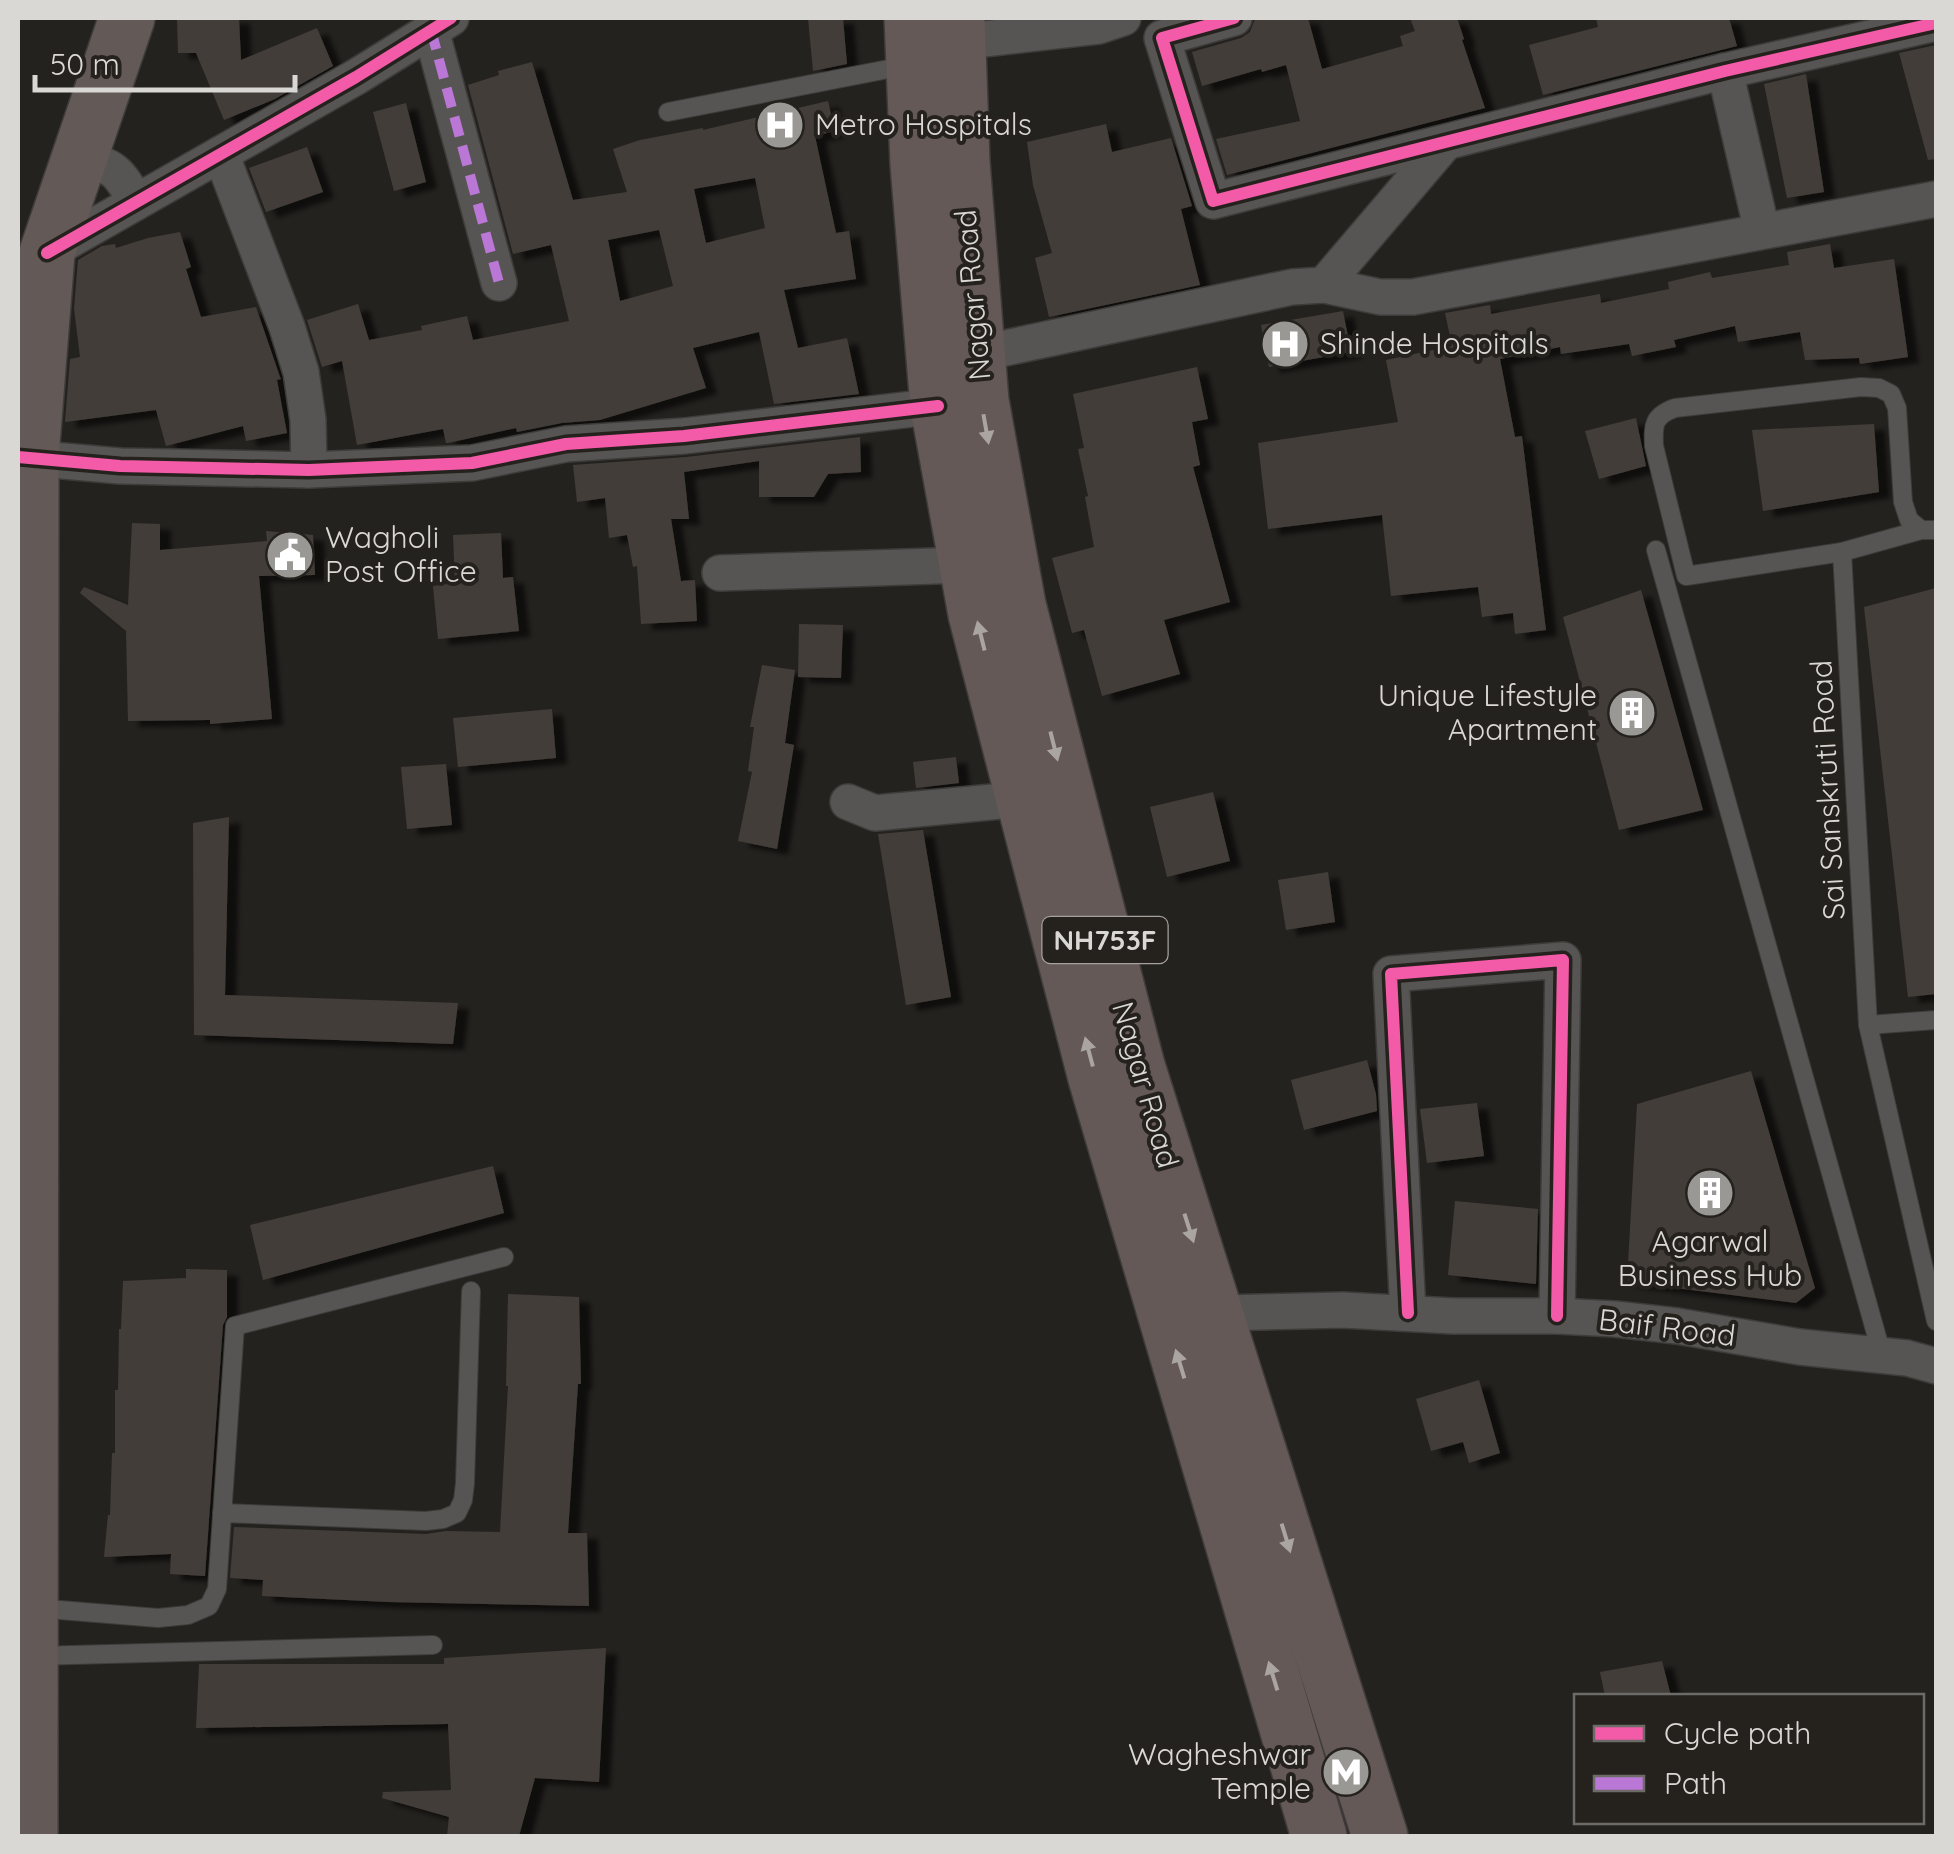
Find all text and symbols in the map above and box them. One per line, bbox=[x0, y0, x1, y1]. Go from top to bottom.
scale bar bbox=[35, 30, 295, 92]
text: 50 m bbox=[50, 45, 120, 83]
hospital icon: Metro Hospitals bbox=[754, 99, 806, 151]
place label: Metro Hospitals bbox=[815, 105, 1032, 143]
street label: Nagar Road bbox=[946, 208, 998, 382]
hospital icon: Shinde Hospitals bbox=[1259, 318, 1311, 370]
place label: Shinde Hospitals bbox=[1320, 324, 1549, 362]
one-way arrow bbox=[979, 413, 994, 445]
place label: Wagholi Post Office bbox=[325, 518, 477, 590]
public building icon: Wagholi Post Office bbox=[264, 529, 316, 581]
one-way arrow bbox=[973, 620, 989, 651]
street label: Sai Sanskruti Road bbox=[1801, 659, 1853, 921]
place label: Unique Lifestyle Apartment bbox=[1378, 676, 1597, 748]
building icon: Unique Lifestyle Apartment bbox=[1606, 687, 1658, 739]
one-way arrow bbox=[1047, 731, 1063, 762]
road number: NH753F bbox=[1042, 917, 1168, 963]
street label: Nagar Road bbox=[1104, 997, 1188, 1172]
one-way arrow bbox=[1080, 1036, 1096, 1067]
building icon: Agarwal Business Hub bbox=[1684, 1167, 1736, 1219]
one-way arrow bbox=[1182, 1213, 1197, 1243]
place label: Agarwal Business Hub bbox=[1618, 1222, 1802, 1294]
street label: Baif Road bbox=[1597, 1300, 1738, 1354]
one-way arrow bbox=[1172, 1348, 1187, 1379]
one-way arrow bbox=[1280, 1523, 1295, 1553]
one-way arrow bbox=[1265, 1660, 1280, 1690]
legend bbox=[1574, 1694, 1924, 1824]
text: Cycle path bbox=[1664, 1714, 1811, 1752]
place label: Wagheshwar Temple bbox=[1128, 1735, 1311, 1807]
metro station icon: Wagheshwar Temple bbox=[1320, 1746, 1372, 1798]
text: Path bbox=[1664, 1764, 1727, 1802]

